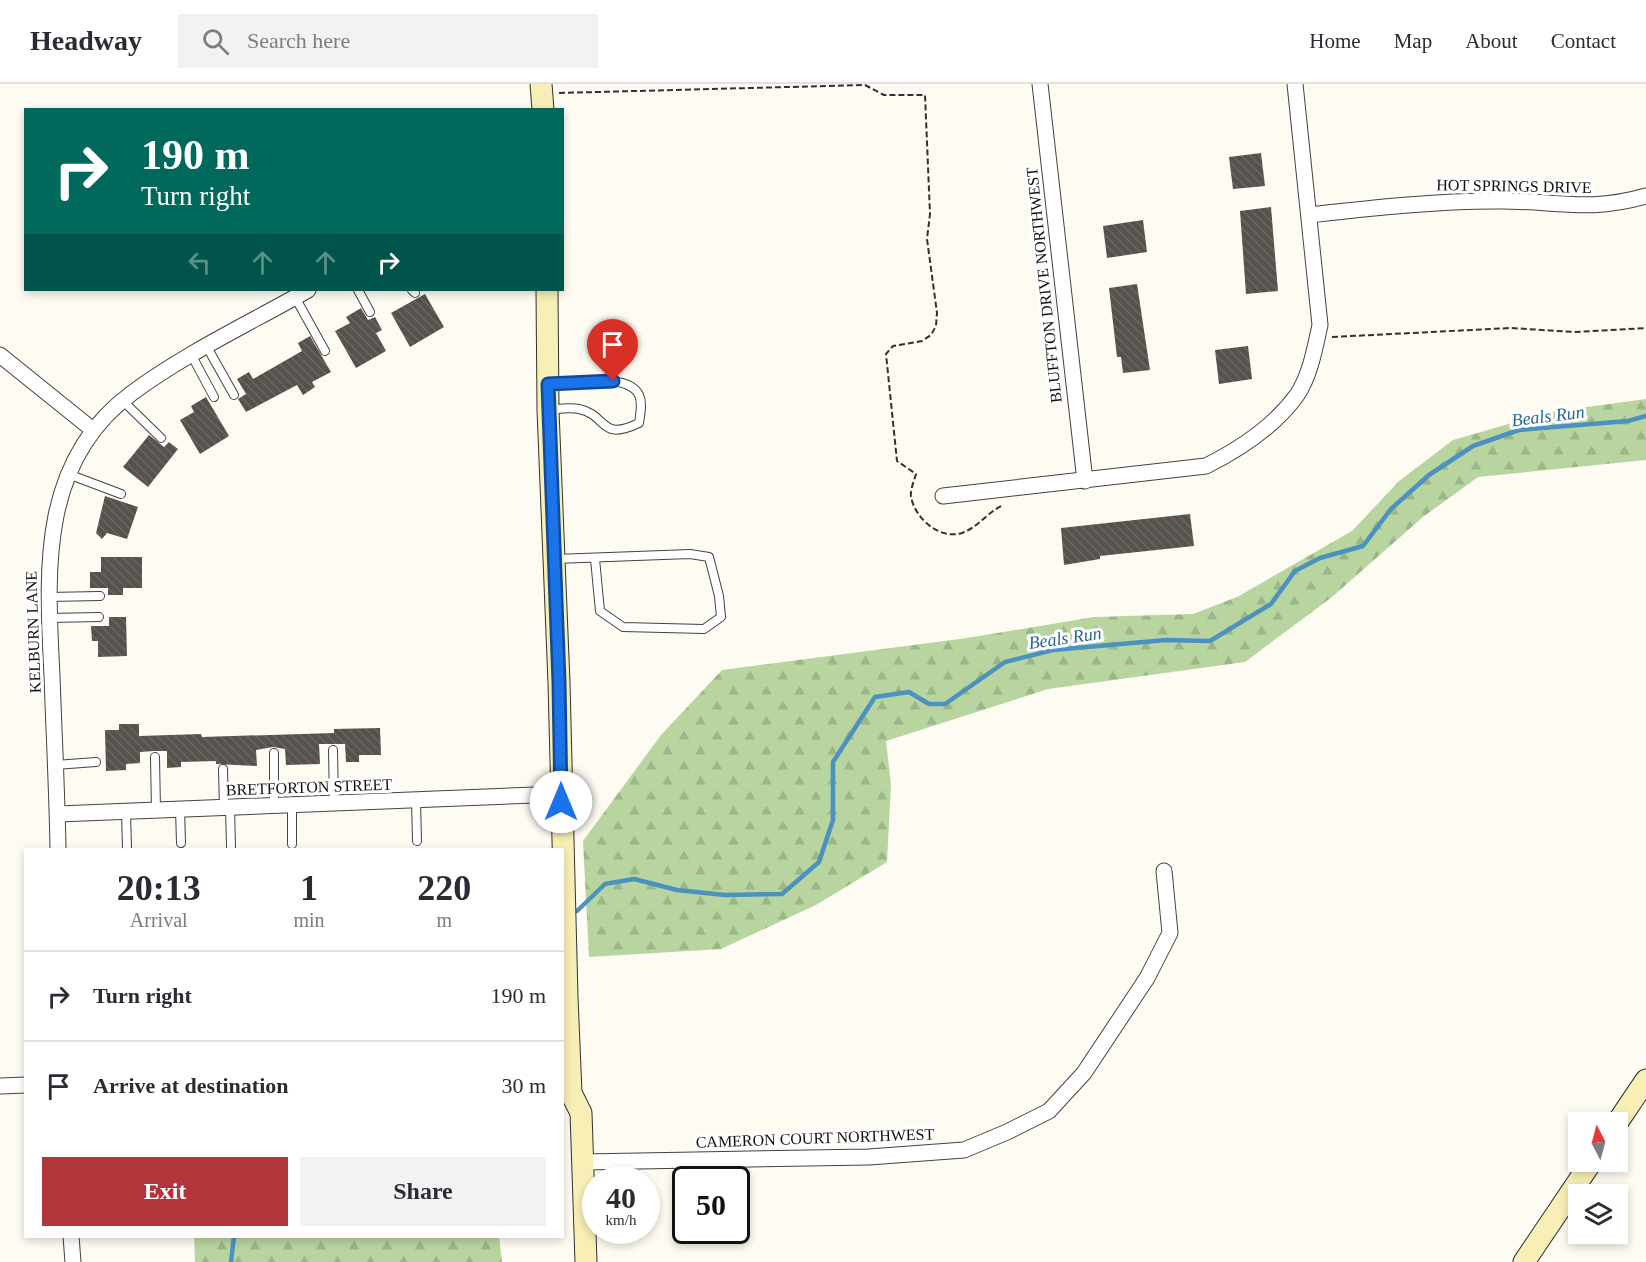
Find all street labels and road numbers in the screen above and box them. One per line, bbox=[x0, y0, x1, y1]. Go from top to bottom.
street label: BLUFFTON DRIVE NORTHWEST bbox=[1023, 166, 1065, 404]
street label: HOT SPRINGS DRIVE bbox=[1436, 176, 1592, 196]
street label: KELBURN LANE bbox=[22, 571, 44, 693]
street label: BRETFORTON STREET bbox=[226, 776, 393, 798]
street label: CAMERON COURT NORTHWEST bbox=[695, 1125, 935, 1151]

